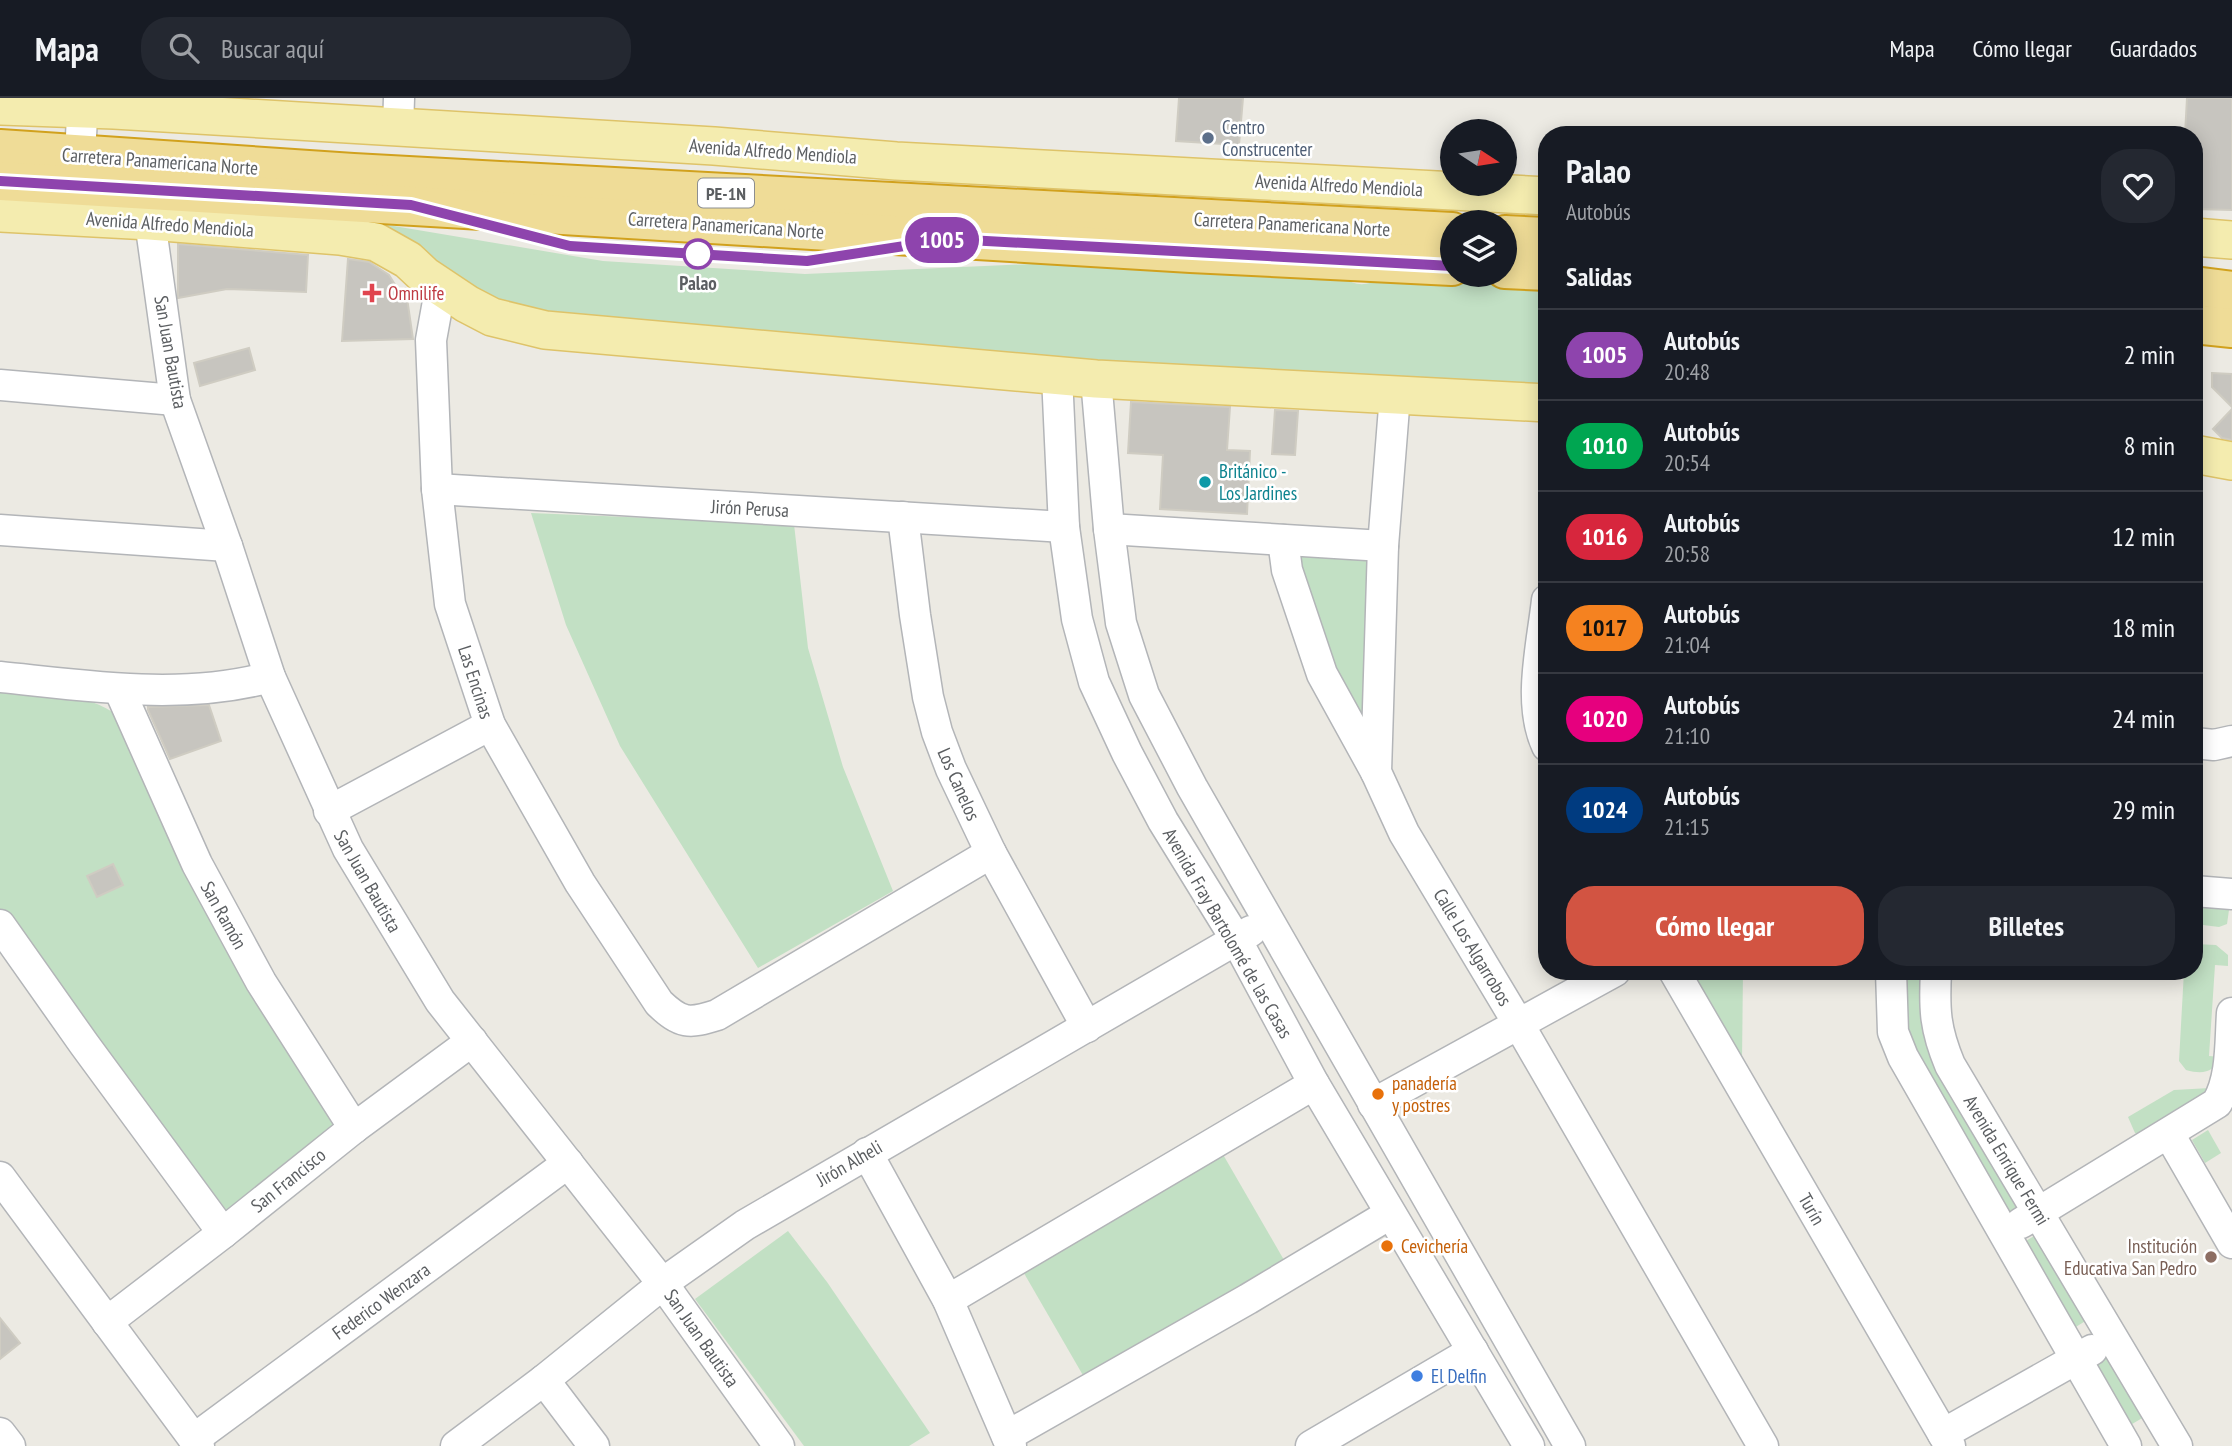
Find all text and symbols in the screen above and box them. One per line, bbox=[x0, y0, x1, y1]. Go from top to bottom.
search box bbox=[141, 17, 631, 80]
text: Mapa bbox=[35, 27, 99, 70]
icon: search bbox=[165, 29, 203, 67]
text: Buscar aquí bbox=[221, 32, 324, 65]
text: Mapa bbox=[1890, 33, 1935, 64]
text: Cómo llegar bbox=[1973, 33, 2072, 64]
text: Guardados bbox=[2110, 33, 2197, 64]
place label: Centro Construcenter bbox=[1222, 115, 1313, 161]
north arrow bbox=[1440, 119, 1517, 196]
map controls bbox=[1440, 119, 1517, 287]
marker: Centro Construcenter bbox=[1200, 130, 1216, 146]
street label: Avenida Alfredo Mendiola bbox=[688, 133, 858, 169]
street label: Carretera Panamericana Norte bbox=[61, 142, 259, 180]
text: Palao bbox=[1566, 149, 1631, 192]
button: heart bbox=[2101, 149, 2175, 223]
street label: Avenida Alfredo Mendiola bbox=[1254, 169, 1424, 201]
road number: PE-1N bbox=[698, 178, 754, 208]
text: Autobús bbox=[1566, 197, 1631, 226]
street label: Avenida Alfredo Mendiola bbox=[85, 206, 255, 242]
street label: Carretera Panamericana Norte bbox=[627, 206, 825, 244]
street label: Carretera Panamericana Norte bbox=[1193, 207, 1391, 241]
button: layers bbox=[1440, 210, 1517, 287]
line badge: 1005 bbox=[893, 217, 991, 263]
text: 1005 bbox=[919, 224, 965, 255]
marker: Palao bbox=[683, 239, 713, 269]
text: Salidas bbox=[1566, 260, 1632, 293]
place label: Palao bbox=[679, 271, 717, 295]
place label: Omnilife bbox=[388, 281, 445, 305]
marker: Omnilife bbox=[362, 283, 382, 303]
street label: San Juan Bautista bbox=[149, 294, 193, 410]
text: Autobús bbox=[1664, 324, 1740, 357]
text: 2 min bbox=[2124, 338, 2175, 371]
text: 1005 bbox=[1582, 339, 1627, 370]
text: 20:48 bbox=[1664, 357, 1710, 386]
text: Autobús bbox=[1664, 415, 1740, 448]
text: 8 min bbox=[2124, 429, 2175, 462]
text: 1010 bbox=[1582, 430, 1627, 461]
text: 20:54 bbox=[1664, 448, 1710, 477]
place label: Británico - Los Jardines bbox=[1219, 459, 1297, 505]
marker: Británico - Los Jardines bbox=[1197, 474, 1213, 490]
street label: Jirón Perusa bbox=[710, 494, 789, 522]
text: Autobús bbox=[1664, 506, 1740, 539]
text: 12 min bbox=[2112, 520, 2175, 553]
text: 1016 bbox=[1582, 521, 1627, 552]
text: 20:58 bbox=[1664, 539, 1710, 568]
text: Autobús bbox=[1664, 597, 1740, 630]
text: 18 min bbox=[2112, 611, 2175, 644]
text: 1017 bbox=[1582, 612, 1627, 643]
text: 21:04 bbox=[1664, 630, 1710, 659]
street label: Las Encinas bbox=[453, 642, 499, 722]
text: Autobús bbox=[1664, 688, 1740, 721]
text: 24 min bbox=[2112, 702, 2175, 735]
text: 1020 bbox=[1582, 703, 1627, 734]
text: 21:10 bbox=[1664, 721, 1710, 750]
street label: Los Canelos bbox=[932, 744, 986, 824]
text: Autobús bbox=[1664, 779, 1740, 812]
text: 29 min bbox=[2112, 793, 2175, 826]
text: 1024 bbox=[1582, 794, 1627, 825]
text: 21:15 bbox=[1664, 812, 1710, 841]
street label: Avenida Fray Bartolomé de las Casas bbox=[1158, 824, 1298, 1042]
street label: San Juan Bautista bbox=[329, 826, 407, 936]
street label: San Ramón bbox=[196, 877, 252, 953]
street label: Calle Los Algarrobos bbox=[1429, 884, 1517, 1010]
button: Cómo llegar bbox=[1566, 886, 1864, 966]
button: Billetes bbox=[1878, 886, 2175, 966]
place label: panadería y postres bbox=[1392, 1071, 1457, 1117]
marker: panadería y postres bbox=[1370, 1086, 1386, 1102]
street label: Avenida Enrique Fermi bbox=[1959, 1091, 2055, 1229]
street label: Jirón Alheli bbox=[811, 1135, 886, 1192]
street label: San Francisco bbox=[246, 1143, 330, 1217]
street label: Turín bbox=[1793, 1189, 1831, 1229]
place label: Cevichería bbox=[1401, 1234, 1468, 1258]
place label: Institución Educativa San Pedro bbox=[2064, 1234, 2197, 1280]
marker: Cevichería bbox=[1379, 1238, 1395, 1254]
marker: Institución Educativa San Pedro bbox=[2203, 1249, 2219, 1265]
street label: Federico Wenzara bbox=[327, 1257, 435, 1345]
street label: San Juan Bautista bbox=[659, 1284, 745, 1392]
place label: El Delfin bbox=[1431, 1364, 1487, 1388]
marker: El Delfin bbox=[1409, 1368, 1425, 1384]

